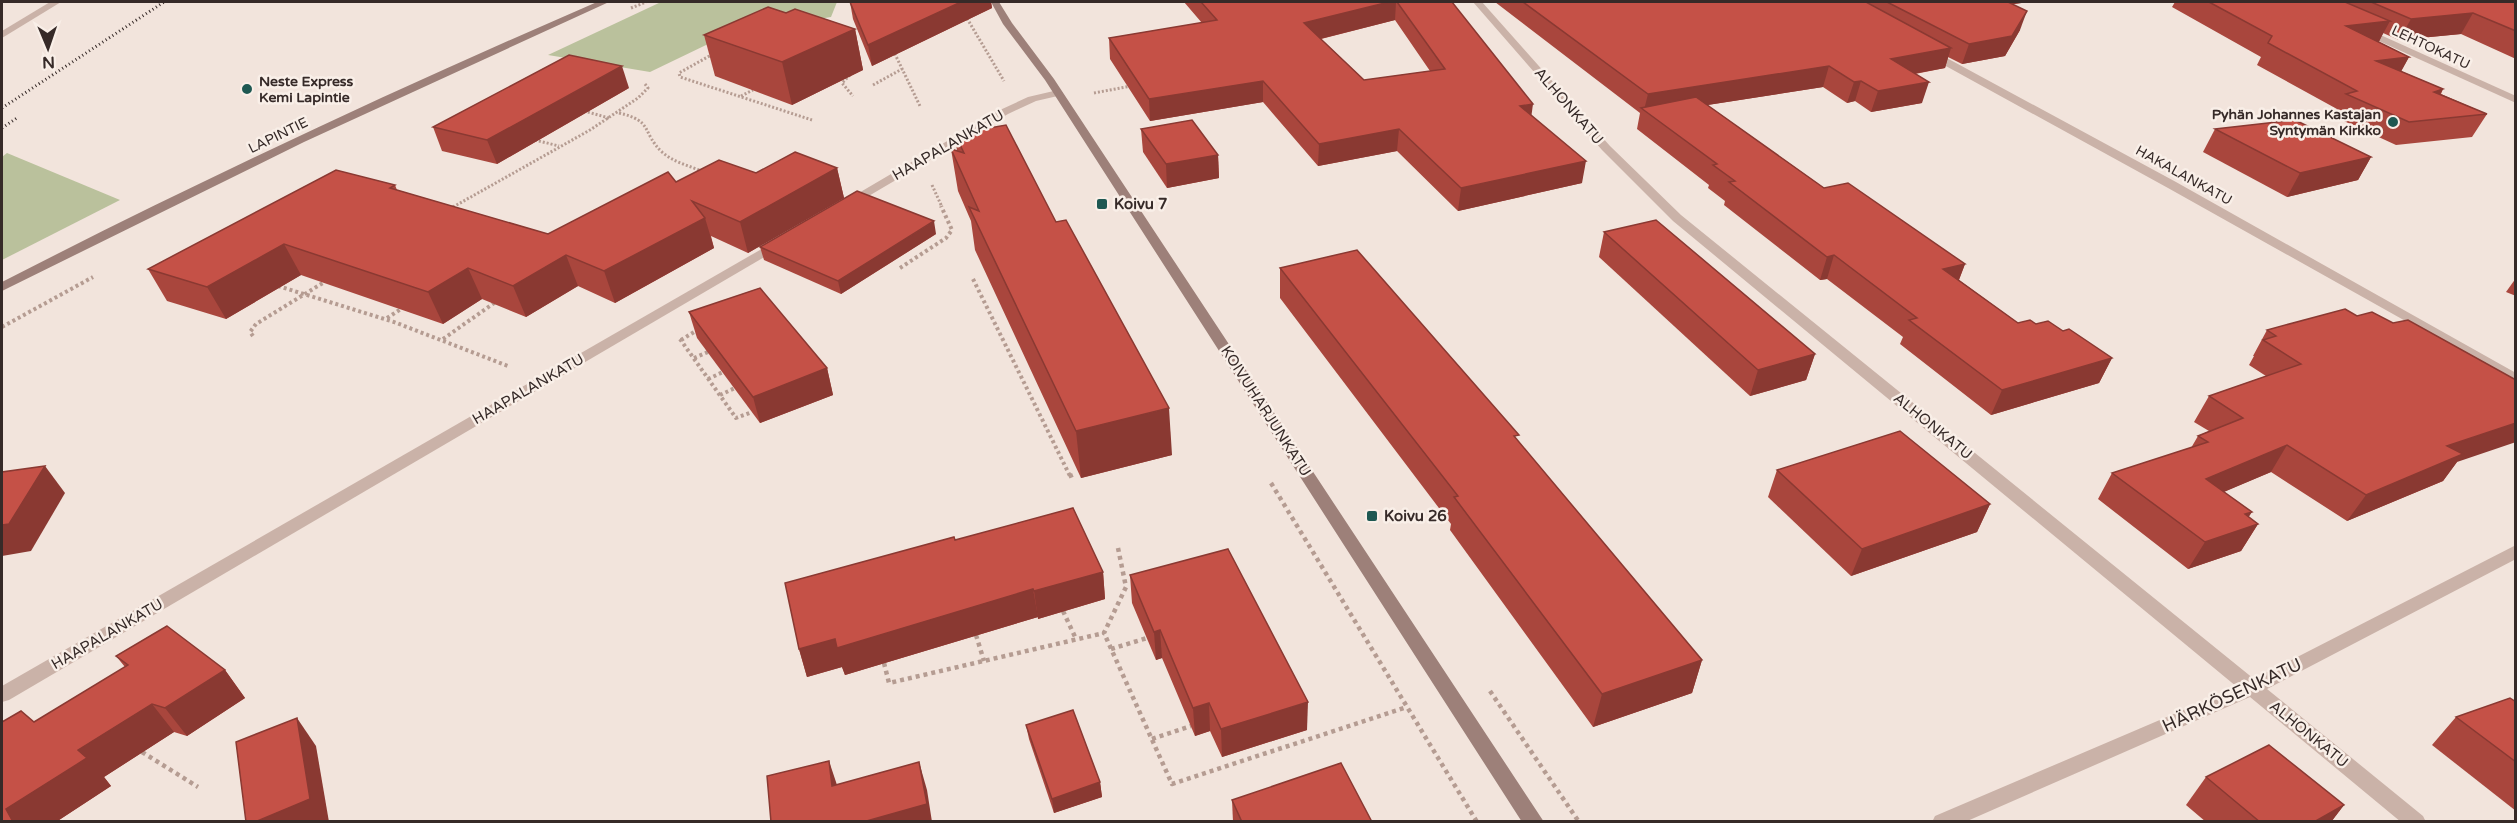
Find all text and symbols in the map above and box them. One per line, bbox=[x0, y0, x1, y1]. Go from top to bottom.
north arrow bbox=[18, 18, 78, 78]
street label: LEHTOKATU bbox=[2389, 22, 2473, 73]
text: N bbox=[42, 52, 55, 72]
street label: ALHONKATU bbox=[1531, 64, 1607, 148]
place label: Neste Express Kemi Lapintie bbox=[259, 73, 354, 106]
marker: Neste Express Kemi Lapintie bbox=[240, 82, 254, 96]
street label: HAAPALANKATU bbox=[889, 106, 1007, 184]
place label: Pyhän Johannes Kastajan Syntymän Kirkko bbox=[2212, 106, 2381, 139]
street label: LAPINTIE bbox=[246, 114, 311, 157]
marker: Pyhän Johannes Kastajan Syntymän Kirkko bbox=[2386, 115, 2400, 129]
street label: HAKALANKATU bbox=[2132, 142, 2235, 209]
place label: Koivu 7 bbox=[1114, 195, 1167, 213]
marker: Koivu 7 bbox=[1095, 197, 1109, 211]
street label: KOIVUHARJUNKATU bbox=[1217, 342, 1315, 480]
street label: HAAPALANKATU bbox=[469, 350, 587, 428]
street label: ALHONKATU bbox=[1890, 389, 1976, 463]
place label: Koivu 26 bbox=[1384, 507, 1447, 525]
marker: Koivu 26 bbox=[1365, 509, 1379, 523]
street label: HAAPALANKATU bbox=[48, 595, 166, 673]
street label: HÄRKÖSENKATU bbox=[2159, 653, 2305, 737]
street label: ALHONKATU bbox=[2266, 697, 2352, 771]

